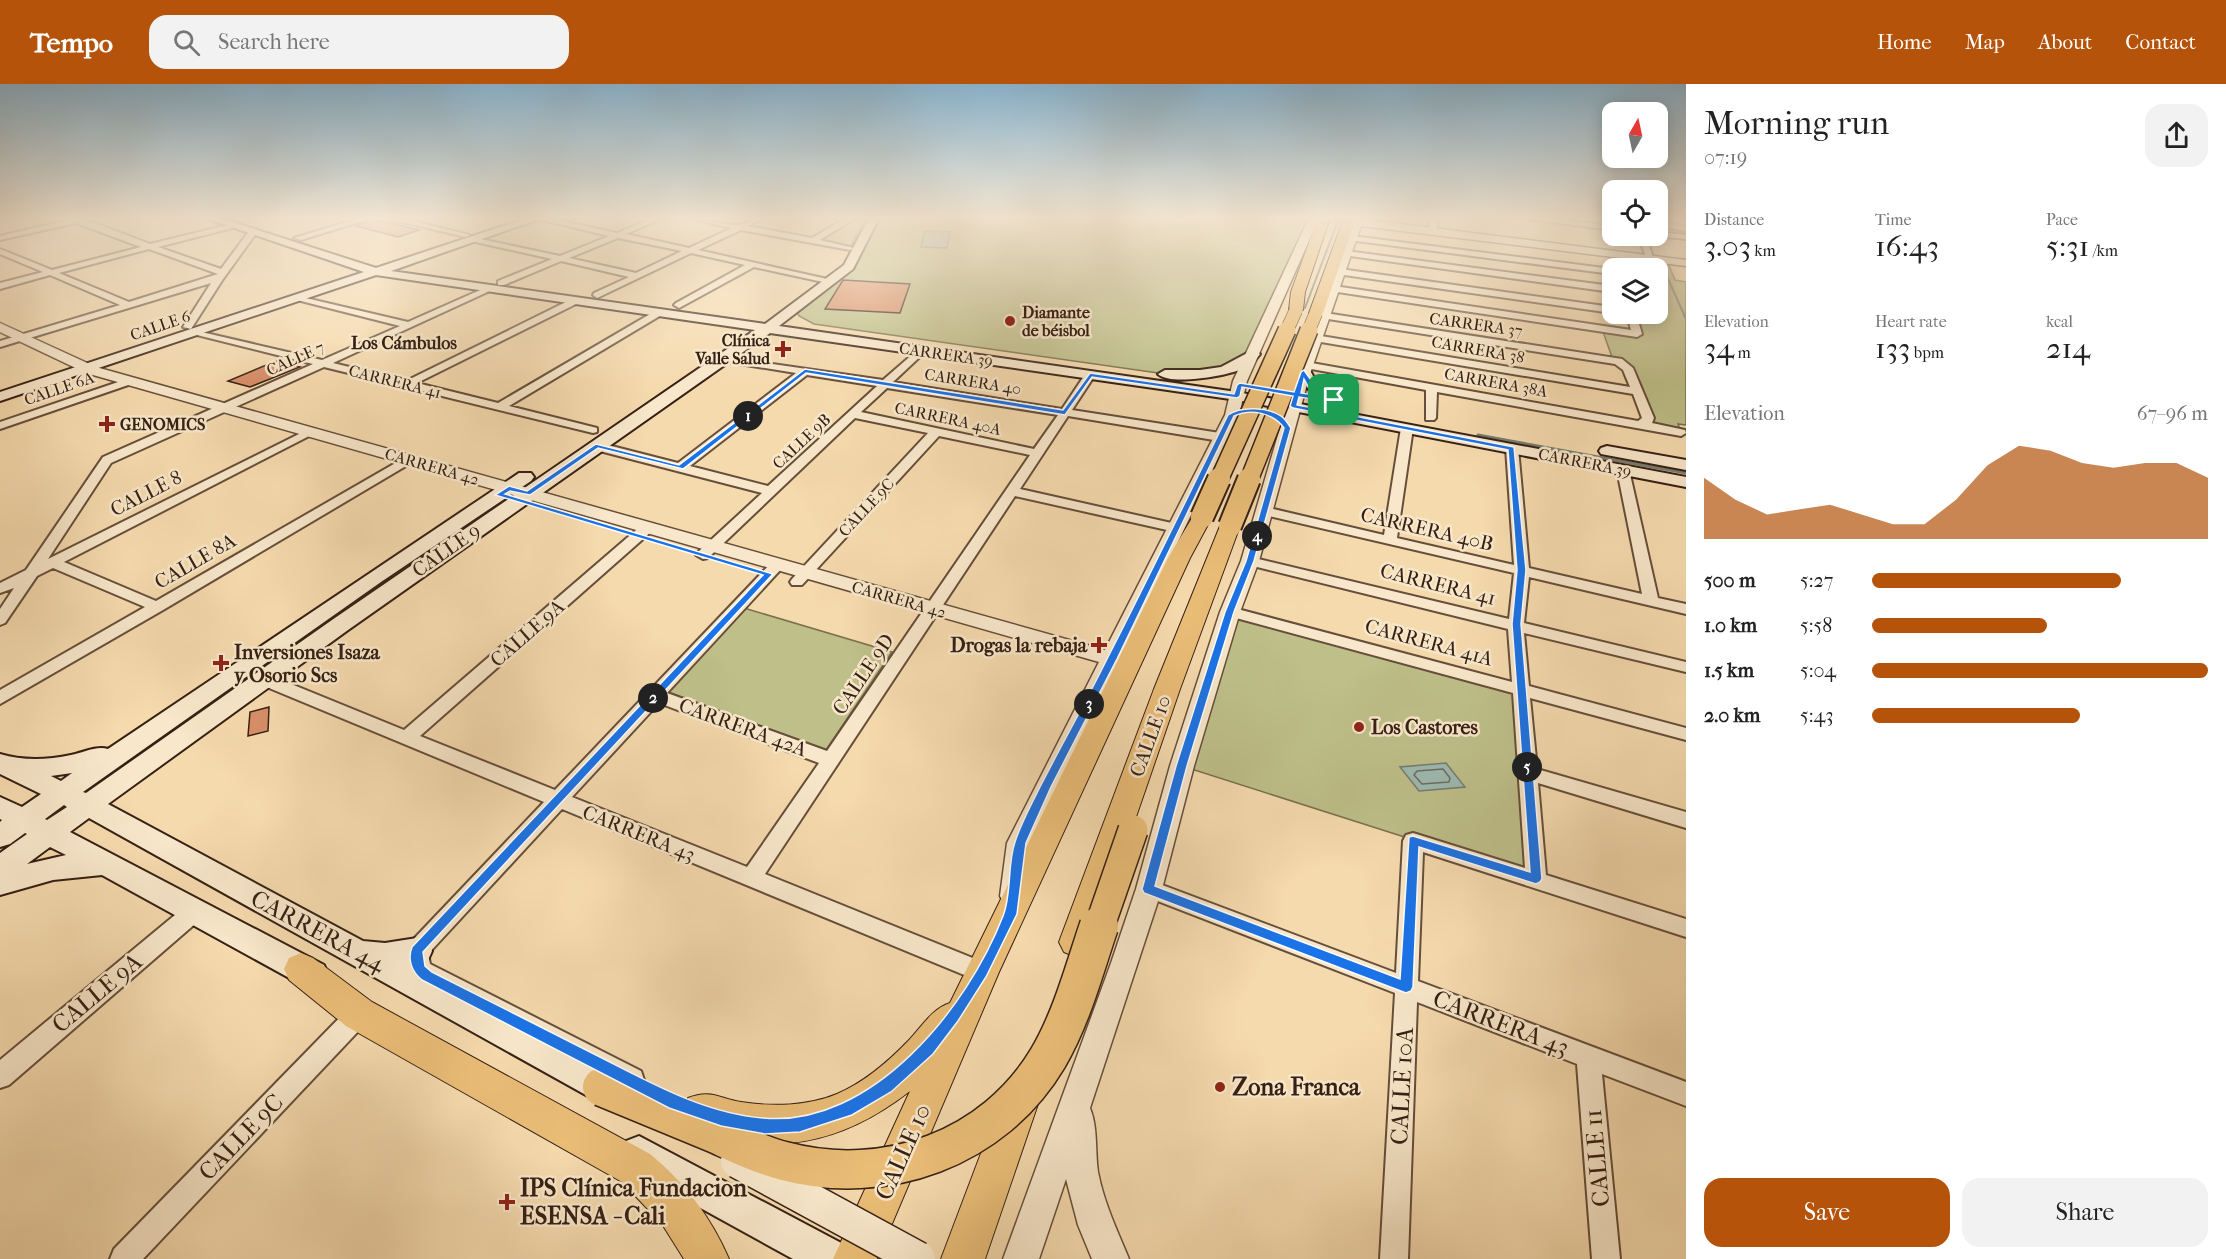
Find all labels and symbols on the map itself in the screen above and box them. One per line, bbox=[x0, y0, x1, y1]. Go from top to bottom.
north arrow bbox=[1602, 102, 1668, 168]
place label: Diamante de béisbol bbox=[1022, 303, 1090, 340]
street label: CALLE 6 bbox=[128, 306, 193, 345]
street label: CARRERA 37 bbox=[1428, 309, 1524, 340]
marker: Diamante de béisbol bbox=[1003, 314, 1017, 328]
place label: Clínica Valle Salud bbox=[694, 331, 771, 368]
street label: CARRERA 38 bbox=[1430, 332, 1526, 367]
district label: Los Cámbulos bbox=[351, 333, 457, 354]
street label: CALLE 7 bbox=[263, 337, 327, 380]
street label: CARRERA 39 bbox=[898, 339, 994, 370]
marker: Clínica Valle Salud bbox=[774, 340, 792, 358]
street label: CARRERA 41 bbox=[347, 361, 443, 402]
street label: CARRERA 40 bbox=[923, 364, 1023, 399]
street label: CARRERA 38A bbox=[1443, 364, 1550, 401]
street label: CALLE 6A bbox=[22, 367, 97, 409]
pin bbox=[1308, 374, 1359, 425]
street label: CARRERA 40A bbox=[893, 398, 1003, 439]
pin: 1 bbox=[733, 401, 763, 431]
street label: CALLE 9B bbox=[768, 410, 834, 473]
marker: GENOMICS bbox=[98, 415, 116, 433]
place label: GENOMICS bbox=[120, 415, 205, 434]
street label: CARRERA 42 bbox=[383, 444, 481, 489]
street label: CARRERA 39 bbox=[1537, 444, 1633, 481]
street label: CALLE 8 bbox=[107, 466, 186, 521]
street label: CALLE 9C bbox=[835, 474, 898, 540]
street label: CARRERA 40B bbox=[1358, 503, 1495, 556]
street label: CALLE 9 bbox=[408, 519, 485, 582]
pin: 4 bbox=[1242, 521, 1272, 551]
street label: CALLE 8A bbox=[151, 528, 241, 594]
street label: CARRERA 41 bbox=[1378, 559, 1498, 610]
street label: CARRERA 42 bbox=[850, 577, 948, 622]
street label: CALLE 9A bbox=[486, 594, 570, 672]
street label: CARRERA 41A bbox=[1362, 614, 1496, 671]
street label: CALLE 9D bbox=[828, 629, 899, 719]
place label: Drogas la rebaja bbox=[950, 634, 1088, 657]
marker: Drogas la rebaja bbox=[1092, 638, 1106, 652]
place label: Inversiones Isaza y Osorio Scs bbox=[234, 641, 381, 687]
marker: Inversiones Isaza y Osorio Scs bbox=[212, 654, 230, 672]
pin: 2 bbox=[638, 683, 668, 713]
pin: 3 bbox=[1074, 689, 1104, 719]
street label: CALLE 10 bbox=[1125, 692, 1176, 780]
street label: CARRERA 42A bbox=[676, 694, 811, 762]
place label: Los Castores bbox=[1371, 716, 1478, 739]
marker: Los Castores bbox=[1352, 720, 1366, 734]
pin: 5 bbox=[1512, 752, 1542, 782]
street label: CARRERA 43 bbox=[579, 800, 698, 866]
street label: CARRERA 44 bbox=[246, 884, 391, 978]
street label: CALLE 9A bbox=[46, 947, 148, 1039]
street label: CARRERA 43 bbox=[1429, 984, 1573, 1062]
street label: CALLE 10A bbox=[1385, 1026, 1419, 1145]
place label: Zona Franca bbox=[1232, 1073, 1361, 1101]
marker: Zona Franca bbox=[1213, 1080, 1227, 1094]
street label: CALLE 9C bbox=[193, 1088, 289, 1186]
street label: CALLE 10 bbox=[869, 1100, 937, 1204]
street label: CALLE 11 bbox=[1579, 1108, 1615, 1208]
place label: IPS Clínica Fundacion ESENSA - Cali bbox=[520, 1174, 748, 1230]
marker: IPS Clínica Fundacion ESENSA - Cali bbox=[498, 1193, 516, 1211]

